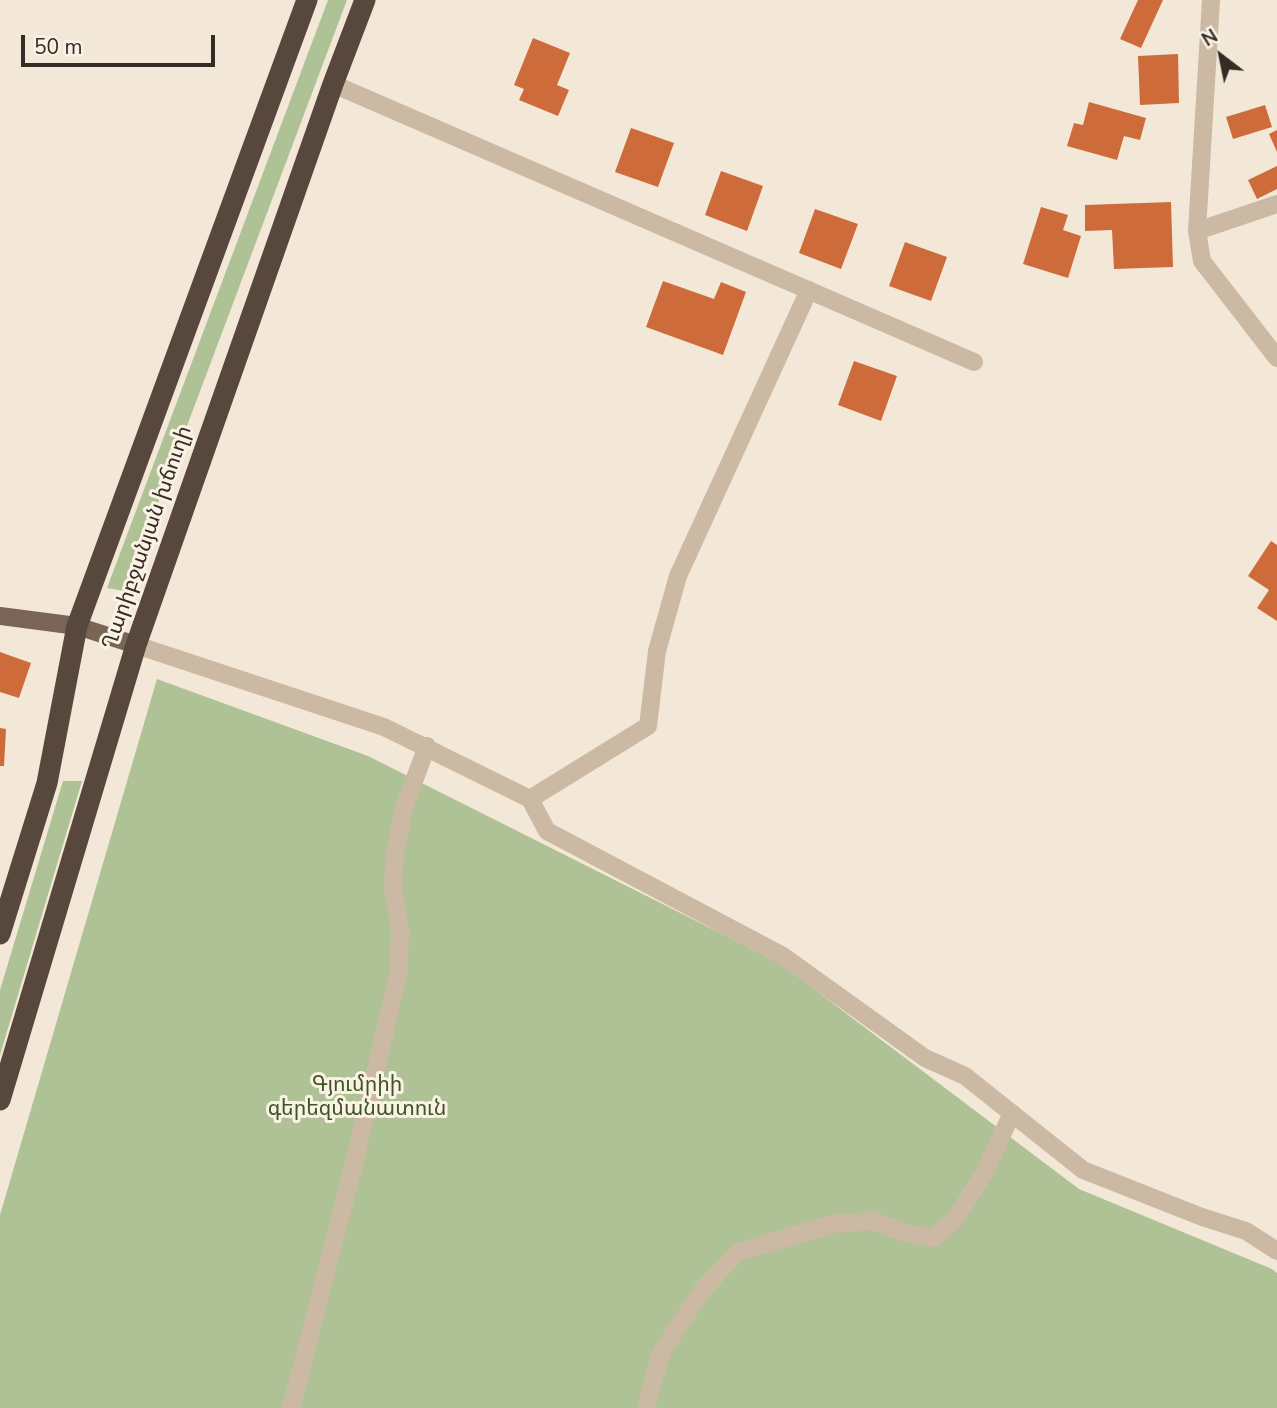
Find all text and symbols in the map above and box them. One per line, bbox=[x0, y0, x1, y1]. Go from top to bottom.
scale bar bbox=[24, 21, 219, 65]
north arrow bbox=[1186, 21, 1256, 91]
text: N bbox=[1197, 23, 1223, 53]
text: 50 m bbox=[34, 33, 83, 61]
street label: Ղարիբջանյան խճուղի bbox=[98, 423, 198, 653]
park label: Գյումրիի գերեզմանատուն bbox=[268, 1073, 446, 1123]

